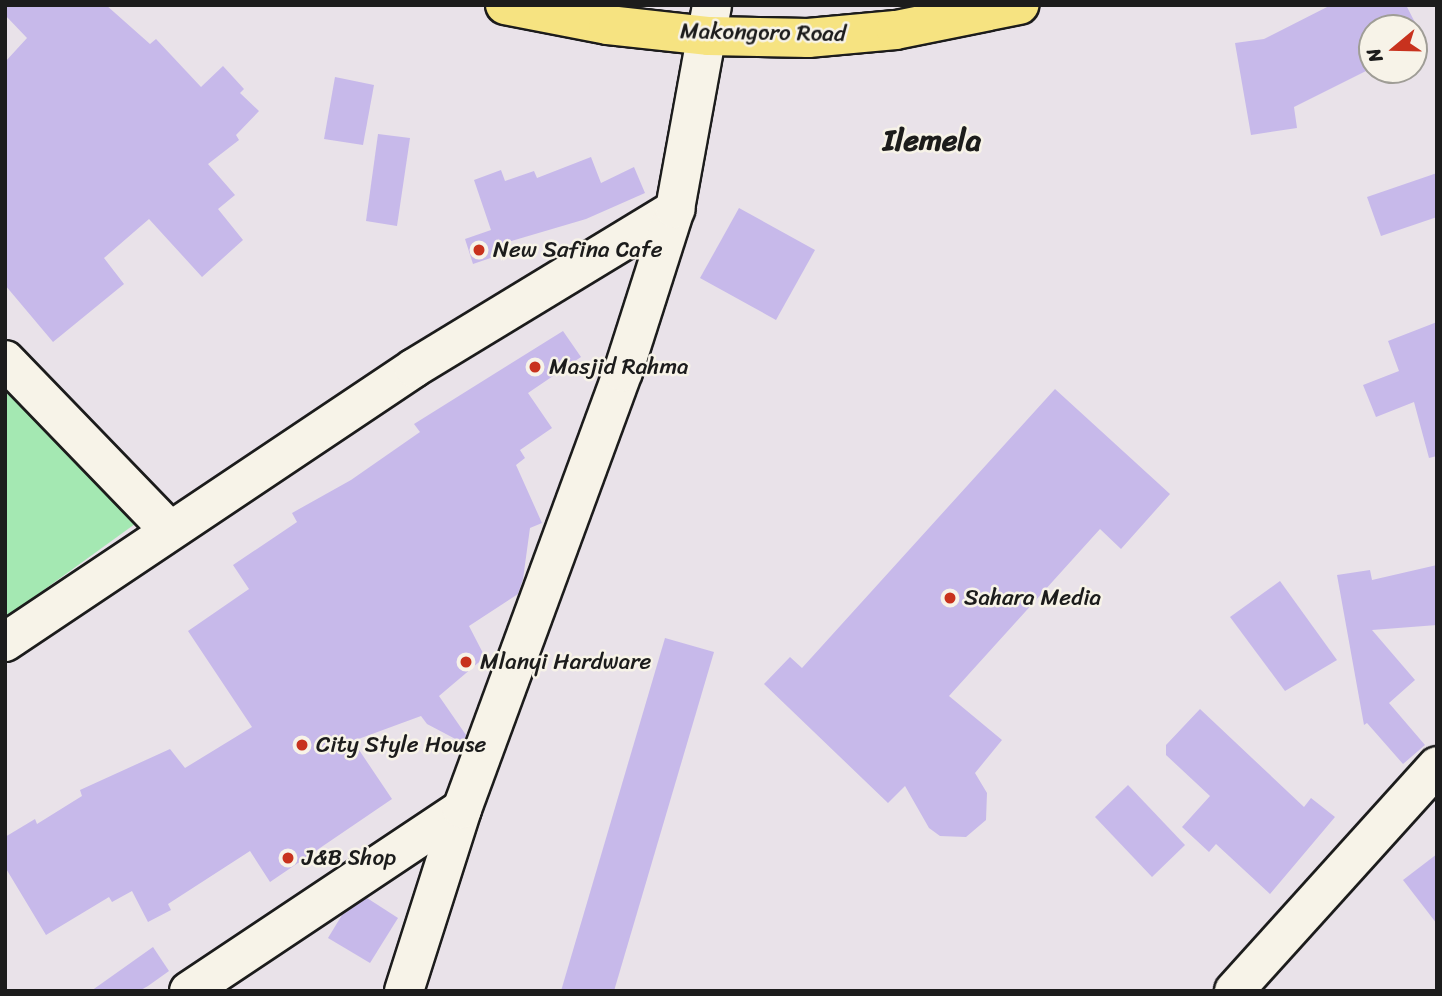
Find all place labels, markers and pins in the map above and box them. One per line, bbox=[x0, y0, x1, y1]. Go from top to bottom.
place label: New Safina Cafe bbox=[493, 236, 663, 264]
marker: New Safina Cafe bbox=[471, 242, 487, 258]
place label: Masjid Rahma bbox=[549, 353, 689, 381]
marker: Masjid Rahma bbox=[527, 359, 543, 375]
place label: Sahara Media bbox=[964, 584, 1101, 612]
marker: Sahara Media bbox=[942, 590, 958, 606]
place label: Mlanyi Hardware bbox=[480, 648, 651, 676]
marker: Mlanyi Hardware bbox=[458, 654, 474, 670]
place label: City Style House bbox=[316, 731, 487, 759]
marker: City Style House bbox=[294, 737, 310, 753]
place label: J&B Shop bbox=[302, 844, 398, 872]
marker: J&B Shop bbox=[280, 850, 296, 866]

